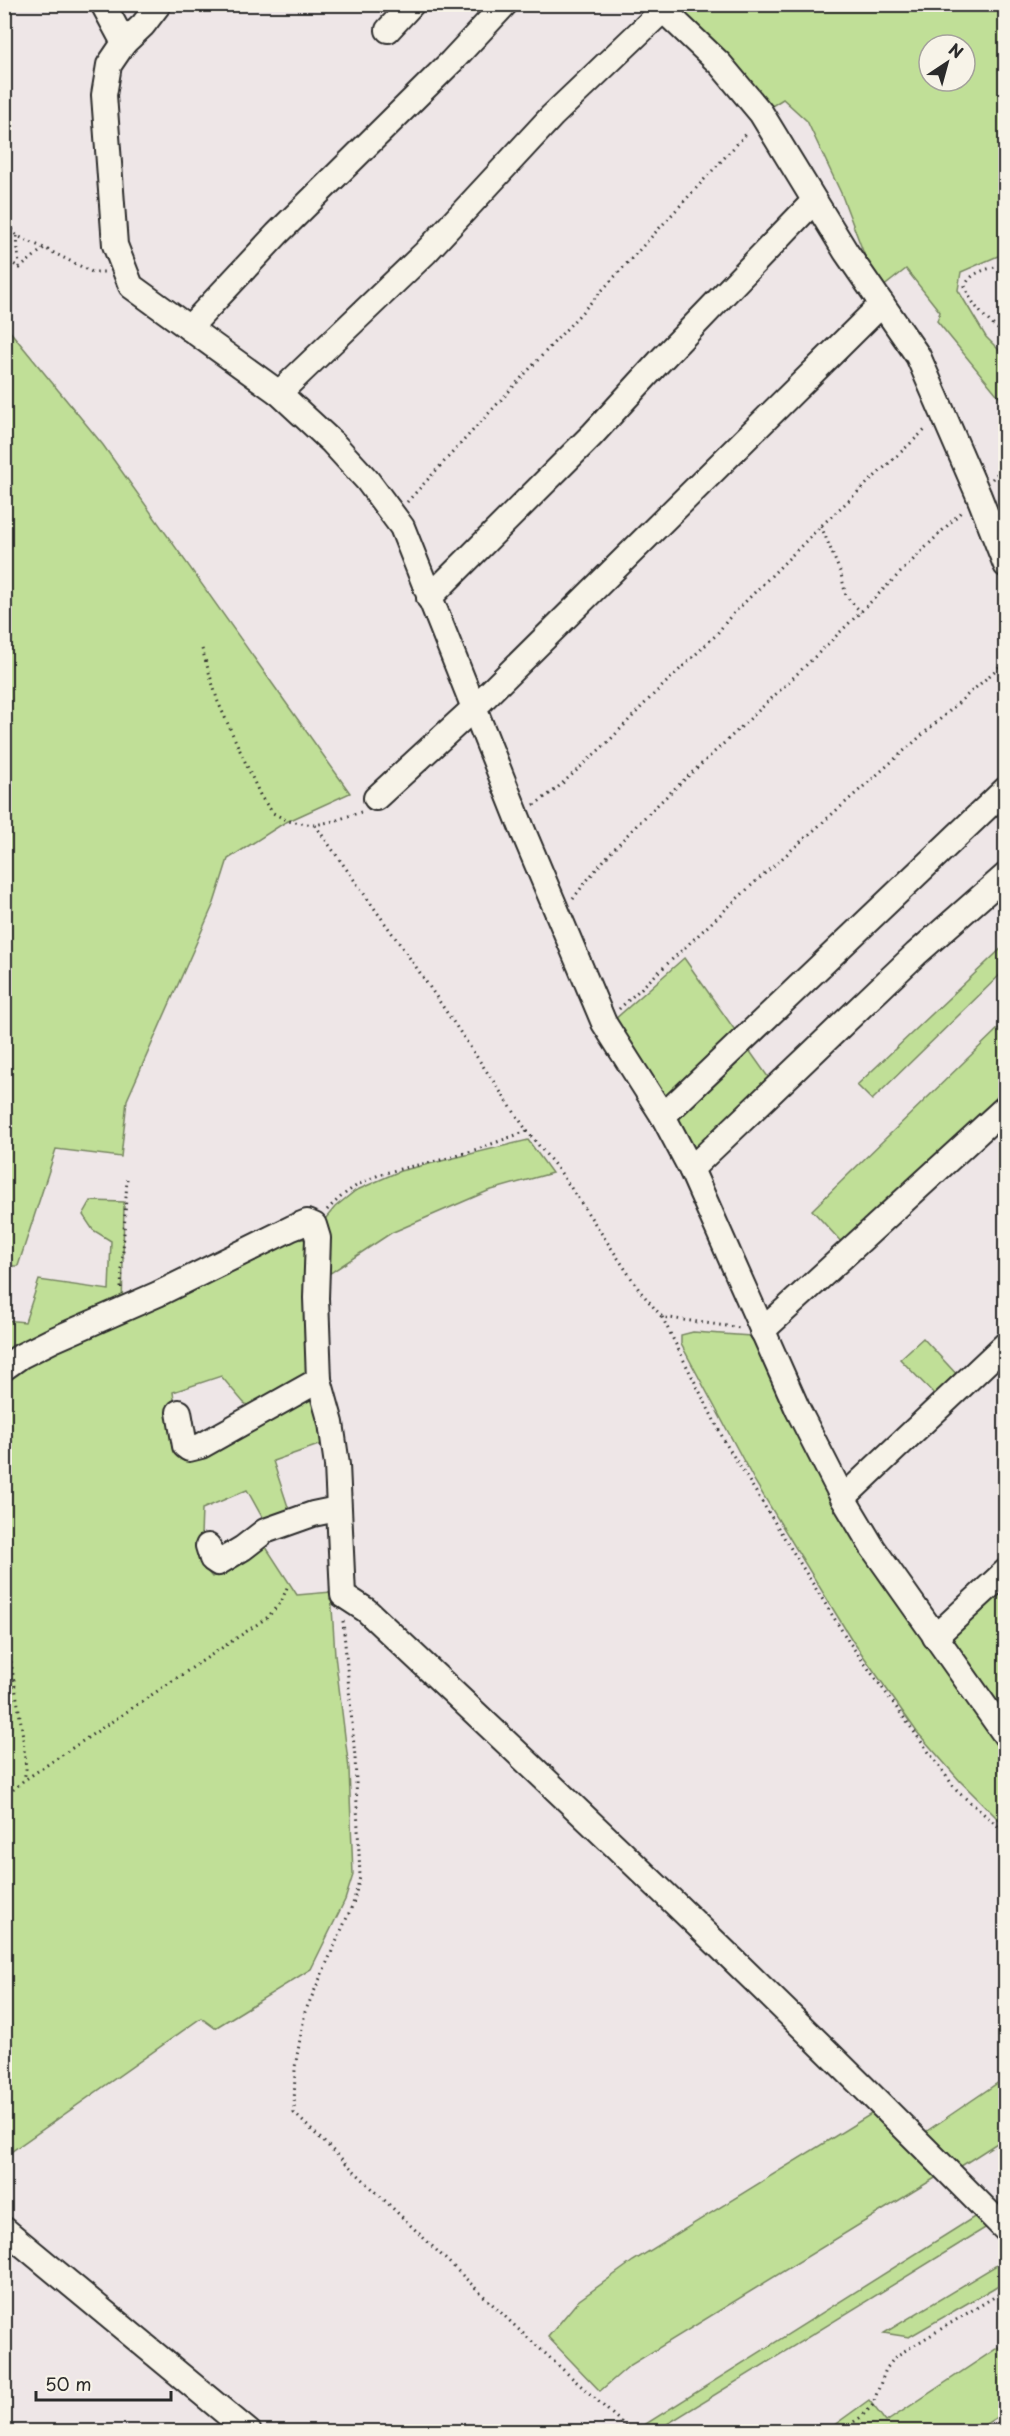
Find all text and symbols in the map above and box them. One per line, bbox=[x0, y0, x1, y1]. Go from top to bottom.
north arrow bbox=[917, 33, 977, 93]
text: N bbox=[944, 37, 969, 63]
scale bar bbox=[36, 2364, 171, 2402]
text: 50 m bbox=[45, 2370, 92, 2397]

